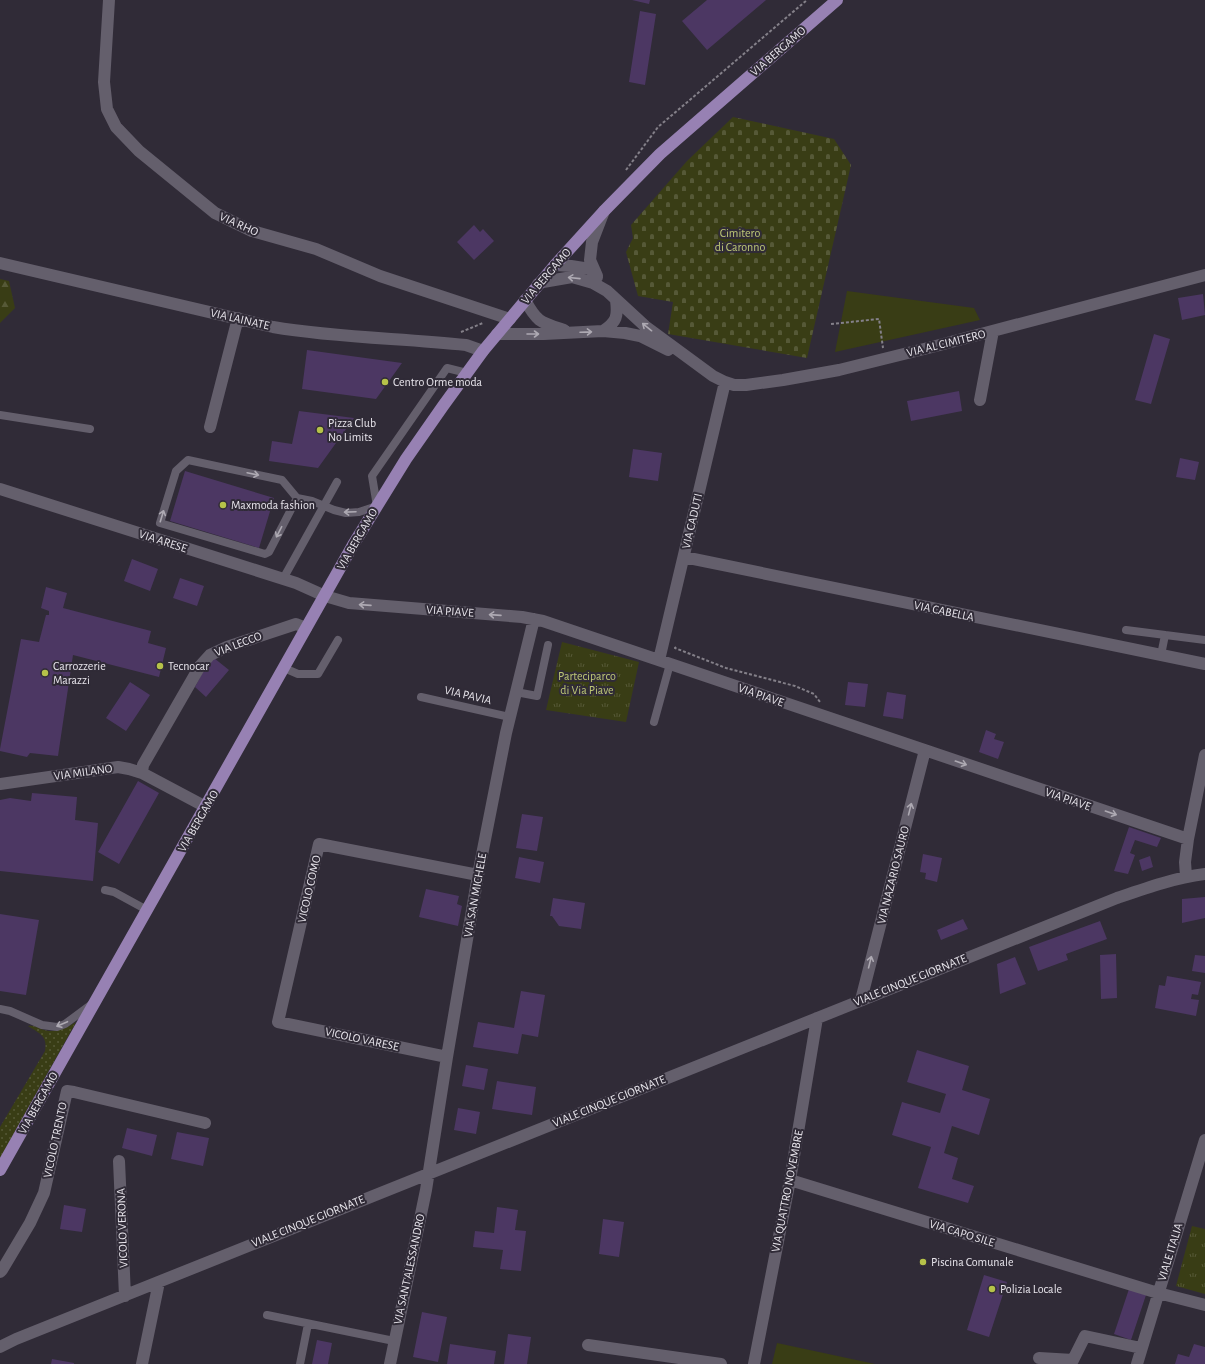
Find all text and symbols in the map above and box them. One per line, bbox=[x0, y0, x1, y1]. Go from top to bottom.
street label: VIA BERGAMO bbox=[748, 24, 808, 78]
street label: VIA RHO bbox=[218, 210, 261, 238]
park label: Cimitero di Caronno bbox=[715, 227, 765, 253]
street label: VIA BERGAMO bbox=[519, 246, 573, 306]
one-way arrow bbox=[567, 274, 580, 282]
street label: VIA LAINATE bbox=[209, 306, 271, 332]
one-way arrow bbox=[642, 323, 652, 332]
street label: VIA AL CIMITERO bbox=[905, 327, 987, 359]
one-way arrow bbox=[579, 328, 592, 335]
one-way arrow bbox=[526, 330, 539, 338]
place label: Centro Orme moda bbox=[393, 376, 483, 388]
marker: Centro Orme moda bbox=[380, 377, 390, 387]
place label: Pizza Club No Limits bbox=[328, 417, 376, 443]
marker: Pizza Club No Limits bbox=[315, 425, 325, 435]
one-way arrow bbox=[246, 470, 259, 478]
street label: VIA CADUTI bbox=[680, 492, 704, 550]
place label: Maxmoda fashion bbox=[231, 499, 315, 511]
marker: Maxmoda fashion bbox=[218, 500, 228, 510]
street label: VIA BERGAMO bbox=[335, 506, 380, 572]
one-way arrow bbox=[344, 508, 357, 516]
one-way arrow bbox=[159, 510, 166, 523]
one-way arrow bbox=[275, 526, 283, 538]
street label: VIA ARESE bbox=[137, 528, 189, 554]
street label: VIA CABELLA bbox=[913, 599, 975, 623]
one-way arrow bbox=[359, 601, 372, 608]
street label: VIA PIAVE bbox=[426, 603, 474, 619]
one-way arrow bbox=[489, 611, 502, 618]
street label: VIA LECCO bbox=[213, 629, 264, 658]
place label: Carrozzerie Marazzi bbox=[53, 660, 106, 686]
place label: Tecnocar bbox=[168, 660, 209, 672]
marker: Tecnocar bbox=[155, 661, 165, 671]
marker: Carrozzerie Marazzi bbox=[40, 668, 50, 678]
park label: Parteciparco di Via Piave bbox=[558, 670, 616, 696]
street label: VIA PIAVE bbox=[737, 682, 786, 708]
street label: VIA PAVIA bbox=[443, 684, 493, 706]
one-way arrow bbox=[955, 759, 967, 767]
street label: VIA MILANO bbox=[53, 762, 113, 782]
street label: VIA PIAVE bbox=[1044, 786, 1093, 812]
street label: VIA BERGAMO bbox=[176, 788, 221, 854]
one-way arrow bbox=[906, 803, 914, 816]
one-way arrow bbox=[1105, 810, 1117, 818]
street label: VIA NAZARIO SAURO bbox=[875, 824, 911, 925]
street label: VIA SAN MICHELE bbox=[462, 852, 488, 938]
street label: VICOLO COMO bbox=[295, 854, 323, 924]
street label: VIALE CINQUE GIORNATE bbox=[852, 952, 969, 1009]
one-way arrow bbox=[867, 956, 875, 969]
one-way arrow bbox=[56, 1021, 68, 1028]
street label: VICOLO VARESE bbox=[324, 1025, 400, 1053]
street label: VIA BERGAMO bbox=[16, 1070, 60, 1136]
street label: VIALE CINQUE GIORNATE bbox=[551, 1073, 668, 1130]
street label: VICOLO TRENTO bbox=[41, 1101, 69, 1179]
street label: VIA QUATTRO NOVEMBRE bbox=[769, 1129, 806, 1253]
street label: VICOLO VERONA bbox=[115, 1188, 129, 1268]
street label: VIALE CINQUE GIORNATE bbox=[250, 1193, 367, 1250]
street label: VIA SANT'ALESSANDRO bbox=[391, 1212, 427, 1325]
street label: VIA CAPO SILE bbox=[928, 1217, 996, 1249]
street label: VIALE ITALIA bbox=[1155, 1221, 1185, 1282]
place label: Piscina Comunale bbox=[931, 1256, 1013, 1268]
marker: Piscina Comunale bbox=[918, 1257, 928, 1267]
place label: Polizia Locale bbox=[1000, 1283, 1062, 1295]
marker: Polizia Locale bbox=[987, 1284, 997, 1294]

